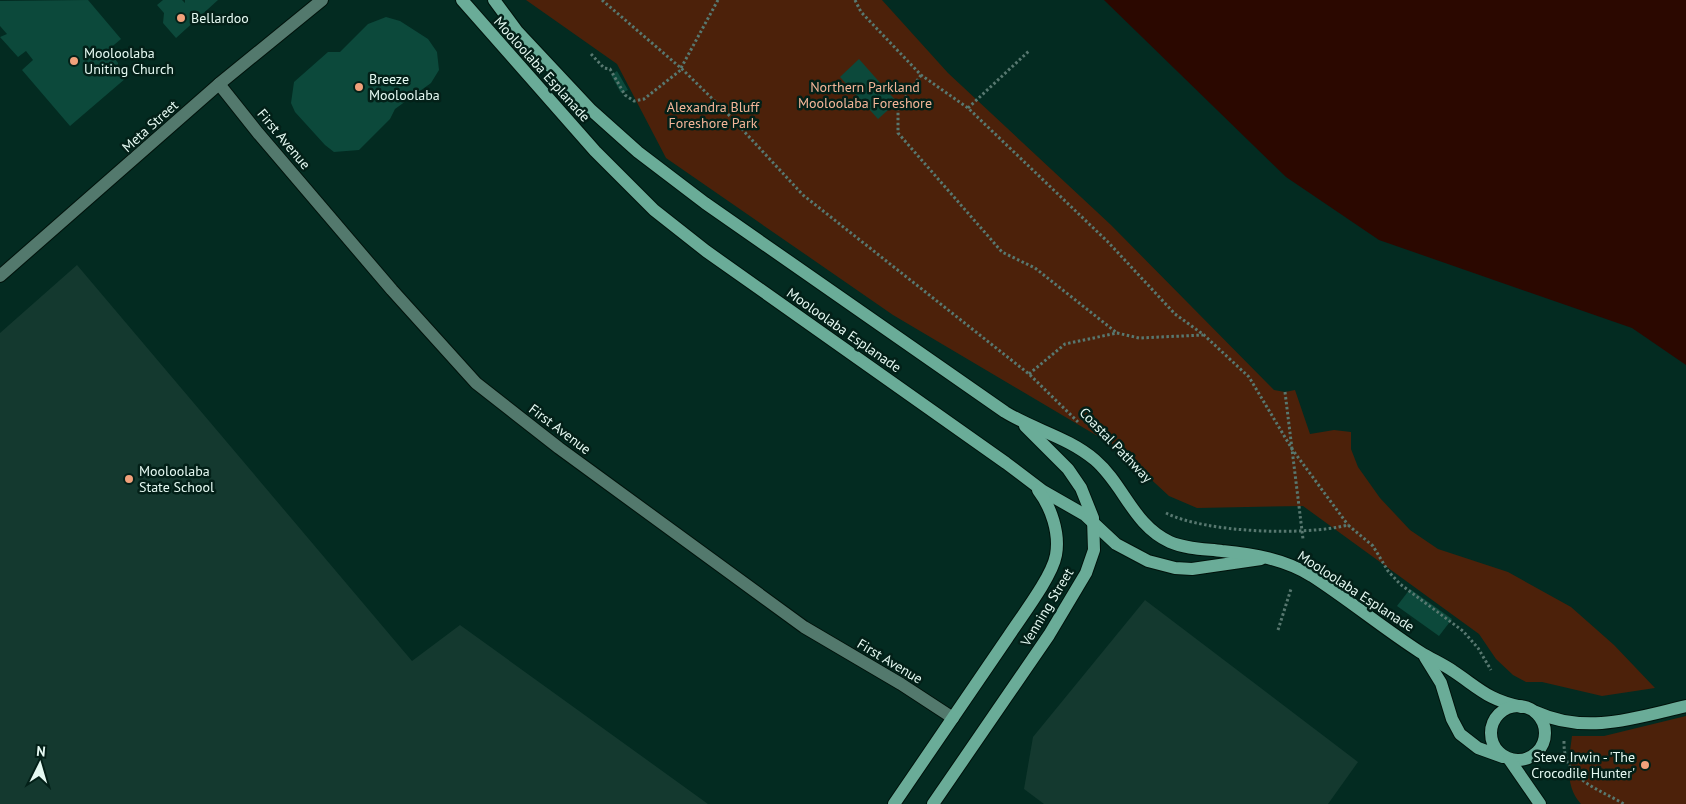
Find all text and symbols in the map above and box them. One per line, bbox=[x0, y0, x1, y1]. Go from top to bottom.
place label: Bellardoo bbox=[191, 9, 249, 27]
marker: Bellardoo bbox=[175, 12, 187, 24]
street label: Mooloolaba Esplanade bbox=[490, 13, 594, 125]
place label: Mooloolaba Uniting Church bbox=[84, 44, 174, 78]
marker: Mooloolaba Uniting Church bbox=[68, 55, 80, 67]
place label: Breeze Mooloolaba bbox=[369, 70, 440, 104]
park label: Northern Parkland Mooloolaba Foreshore bbox=[798, 78, 932, 112]
marker: Breeze Mooloolaba bbox=[353, 81, 365, 93]
street label: Meta Street bbox=[118, 96, 182, 156]
park label: Alexandra Bluff Foreshore Park bbox=[667, 98, 760, 132]
street label: First Avenue bbox=[254, 105, 314, 173]
street label: Mooloolaba Esplanade bbox=[783, 284, 905, 376]
street label: First Avenue bbox=[525, 400, 595, 458]
street label: Coastal Pathway bbox=[1076, 404, 1157, 487]
place label: Mooloolaba State School bbox=[139, 462, 214, 496]
marker: Mooloolaba State School bbox=[123, 473, 135, 485]
street label: Mooloolaba Esplanade bbox=[1294, 546, 1418, 636]
street label: Venning Street bbox=[1016, 564, 1078, 650]
street label: First Avenue bbox=[854, 634, 926, 688]
north arrow bbox=[15, 739, 65, 789]
text: N bbox=[36, 742, 47, 760]
place label: Steve Irwin - 'The Crocodile Hunter' bbox=[1531, 748, 1635, 782]
marker: Steve Irwin - 'The Crocodile Hunter' bbox=[1639, 759, 1651, 771]

